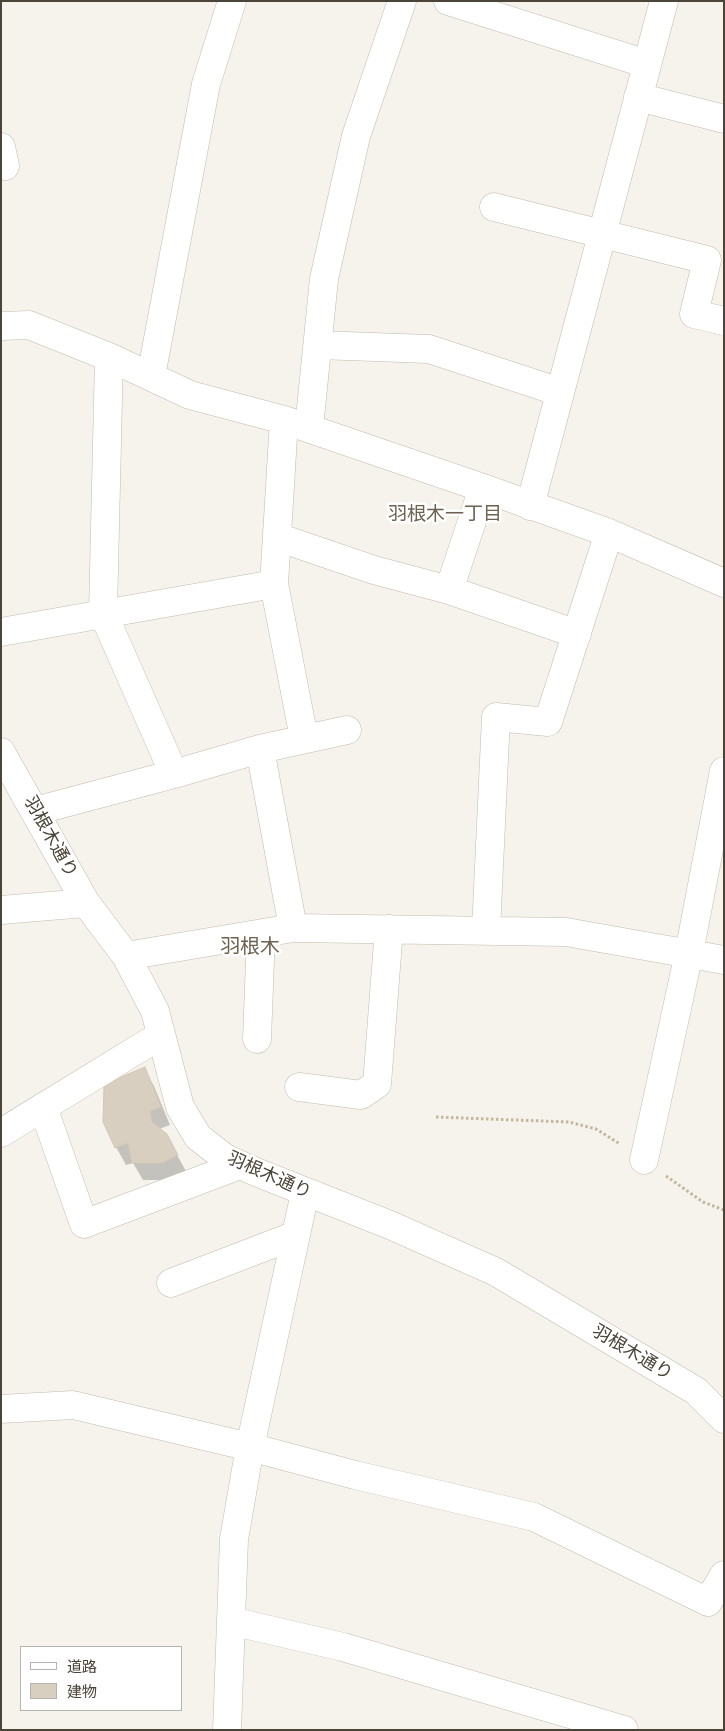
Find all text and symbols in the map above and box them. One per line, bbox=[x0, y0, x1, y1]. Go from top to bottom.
district label: 羽根木一丁目 bbox=[388, 504, 502, 526]
street label: 羽根木通り bbox=[19, 792, 81, 882]
district label: 羽根木 bbox=[220, 936, 280, 960]
street label: 羽根木通り bbox=[223, 1148, 315, 1204]
street label: 羽根木通り bbox=[588, 1321, 676, 1385]
legend bbox=[20, 1646, 182, 1711]
text: 道路 bbox=[67, 1658, 97, 1676]
text: 建物 bbox=[67, 1683, 97, 1701]

